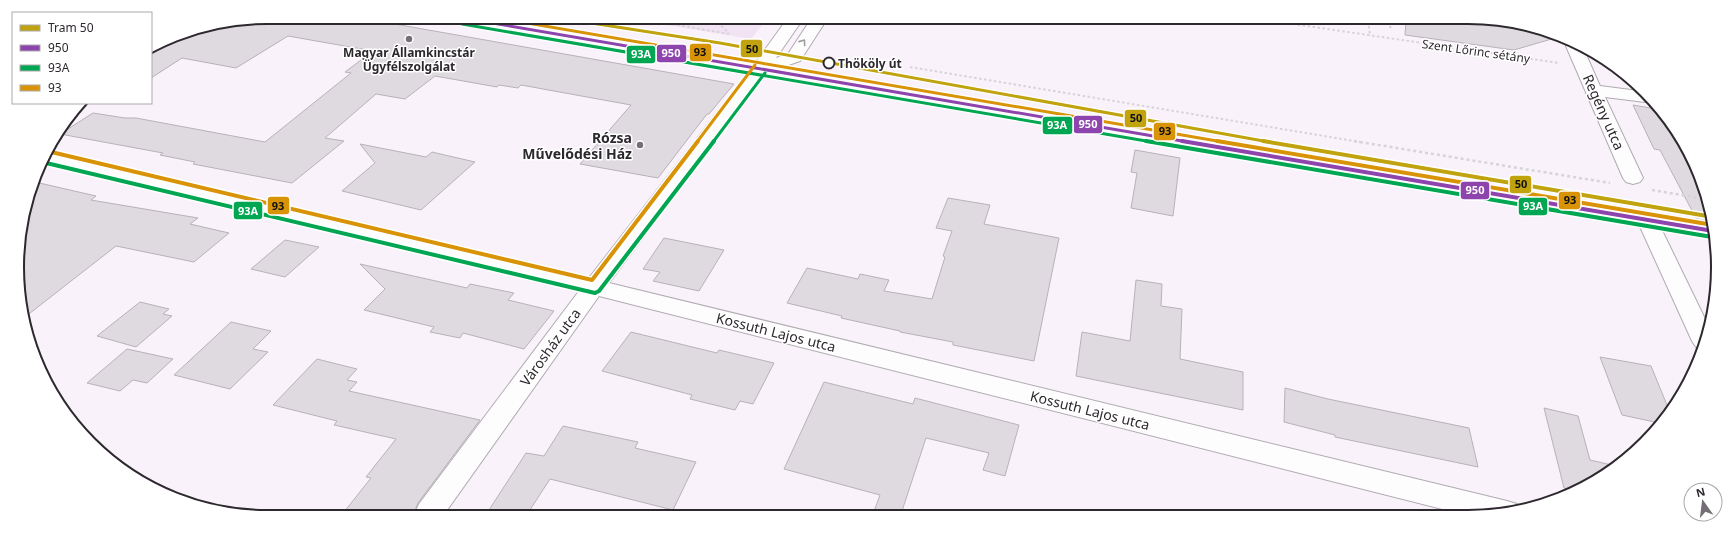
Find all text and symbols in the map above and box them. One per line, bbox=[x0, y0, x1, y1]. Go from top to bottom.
legend bbox=[12, 12, 152, 104]
text: Tram 50 bbox=[48, 19, 94, 36]
marker: Magyar Államkincstár Ügyfélszolgálat bbox=[404, 34, 414, 44]
street label: Szent Lőrinc sétány bbox=[1421, 35, 1532, 67]
text: 950 bbox=[48, 39, 69, 56]
line badge: 50 bbox=[740, 39, 763, 58]
one-way arrow bbox=[798, 39, 806, 46]
text: 50 bbox=[746, 41, 758, 56]
line badge: 93 bbox=[689, 43, 712, 62]
place label: Magyar Államkincstár Ügyfélszolgálat bbox=[343, 44, 476, 75]
line badge: 950 bbox=[656, 44, 687, 63]
text: 93 bbox=[694, 44, 706, 59]
line badge: 93A bbox=[626, 45, 656, 64]
text: 950 bbox=[662, 45, 680, 60]
text: 93A bbox=[631, 46, 651, 61]
place label: Thököly út bbox=[838, 55, 902, 72]
marker: Thököly út bbox=[822, 56, 836, 70]
text: 93A bbox=[48, 59, 70, 76]
street label: Regény utca bbox=[1579, 71, 1629, 153]
text: 93 bbox=[48, 79, 62, 96]
line badge: 50 bbox=[1124, 109, 1147, 128]
text: 50 bbox=[1130, 110, 1142, 125]
line badge: 950 bbox=[1073, 115, 1103, 134]
line badge: 93A bbox=[1042, 116, 1073, 135]
text: 950 bbox=[1079, 116, 1097, 131]
text: 93A bbox=[1047, 117, 1067, 132]
line badge: 93 bbox=[1153, 122, 1176, 141]
text: 93 bbox=[1159, 123, 1171, 138]
place label: Rózsa Művelődési Ház bbox=[522, 128, 632, 163]
marker: Rózsa Művelődési Ház bbox=[635, 140, 645, 150]
line badge: 50 bbox=[1509, 175, 1532, 194]
text: 50 bbox=[1515, 176, 1527, 191]
line badge: 950 bbox=[1460, 181, 1490, 200]
text: 950 bbox=[1466, 182, 1484, 197]
line badge: 93 bbox=[1558, 191, 1581, 210]
text: 93 bbox=[1564, 192, 1576, 207]
line badge: 93 bbox=[267, 196, 290, 215]
line badge: 93A bbox=[1518, 197, 1548, 216]
text: 93 bbox=[272, 198, 284, 213]
text: 93A bbox=[1523, 198, 1543, 213]
line badge: 93A bbox=[233, 201, 263, 220]
text: 93A bbox=[238, 203, 258, 218]
street label: Városház utca bbox=[515, 304, 585, 390]
street label: Kossuth Lajos utca bbox=[714, 308, 838, 356]
street label: Kossuth Lajos utca bbox=[1028, 386, 1152, 434]
north arrow bbox=[1683, 482, 1723, 522]
text: N bbox=[1694, 483, 1707, 500]

